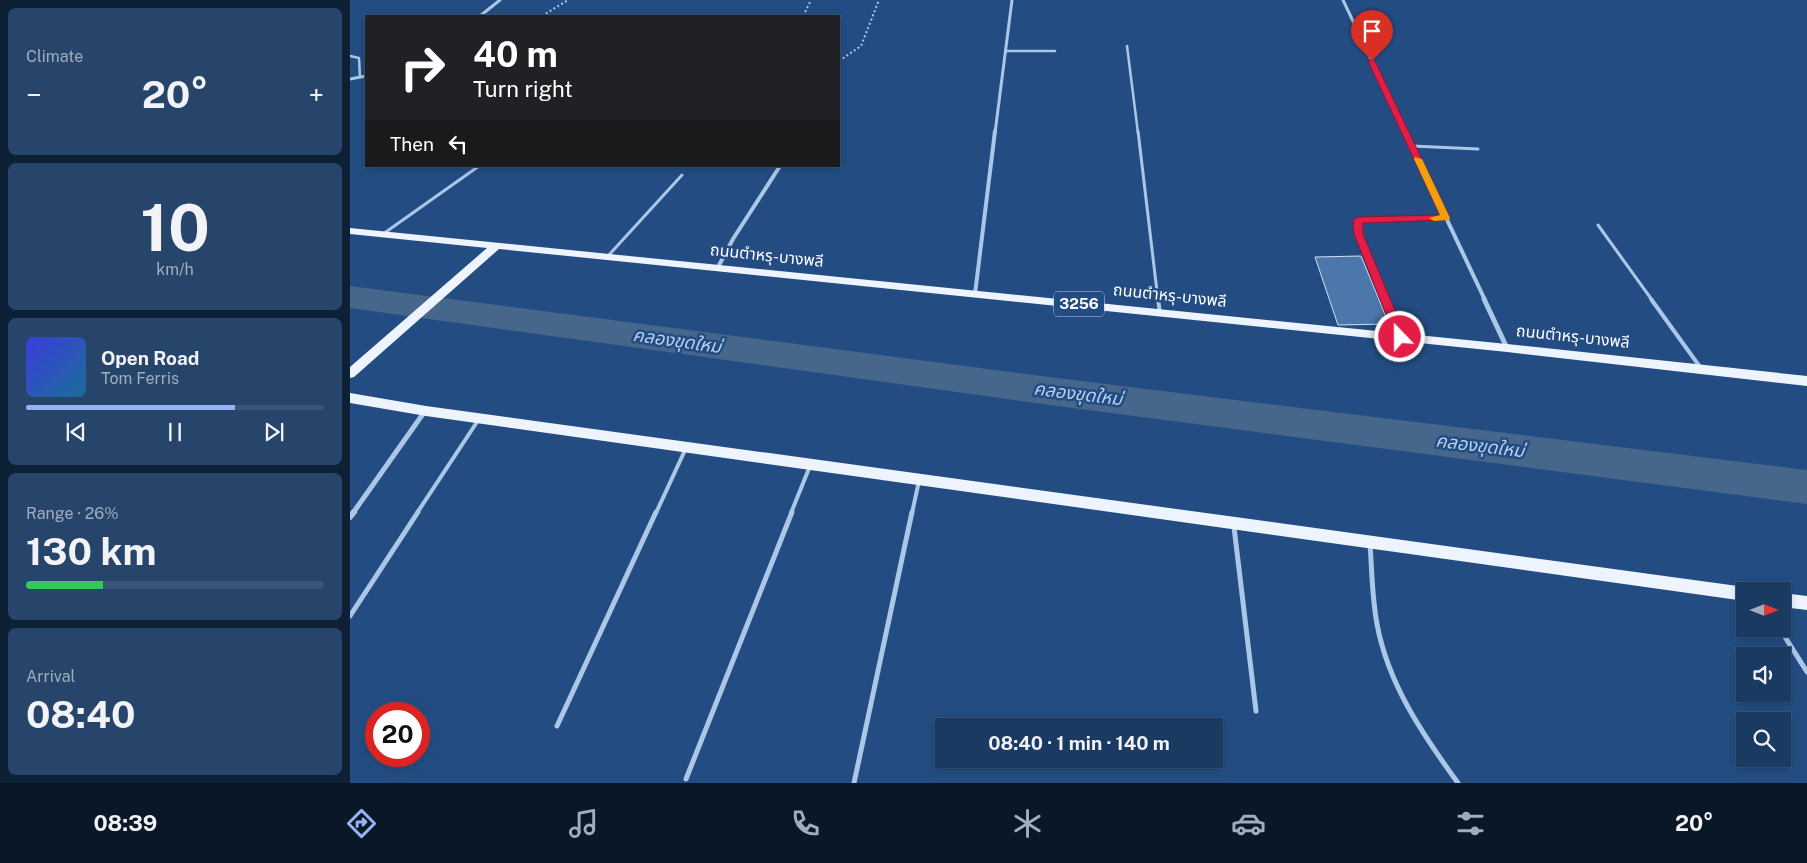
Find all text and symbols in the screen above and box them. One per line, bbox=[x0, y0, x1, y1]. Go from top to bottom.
pin bbox=[1351, 10, 1393, 61]
icon: arrive bbox=[1358, 17, 1386, 45]
text: 40 m bbox=[473, 34, 558, 75]
icon: right bbox=[390, 35, 455, 100]
text: Climate bbox=[26, 47, 83, 66]
text: 20° bbox=[142, 72, 208, 117]
text: Turn right bbox=[473, 76, 573, 102]
text: − bbox=[26, 78, 42, 111]
text: + bbox=[308, 78, 324, 111]
icon: left bbox=[444, 130, 472, 158]
text: Then bbox=[390, 133, 434, 155]
text: 10 bbox=[140, 189, 210, 266]
street label: ถนนตำหรุ-บางพลี bbox=[709, 240, 825, 271]
text: km/h bbox=[156, 260, 194, 279]
street label: ถนนตำหรุ-บางพลี bbox=[1112, 280, 1228, 311]
road number: 3256 bbox=[1054, 292, 1104, 316]
position arrow bbox=[1373, 310, 1425, 362]
street label: ถนนตำหรุ-บางพลี bbox=[1515, 321, 1631, 352]
water label: คลองขุดใหม่ bbox=[631, 324, 726, 359]
text: Open Road bbox=[101, 347, 199, 369]
text: Tom Ferris bbox=[101, 369, 179, 388]
water label: คลองขุดใหม่ bbox=[1032, 378, 1127, 411]
icon: previous bbox=[62, 418, 90, 446]
icon: pause bbox=[161, 418, 189, 446]
icon: next bbox=[260, 418, 288, 446]
water label: คลองขุดใหม่ bbox=[1434, 430, 1529, 463]
text: Range · 26% bbox=[26, 504, 119, 523]
text: 130 km bbox=[26, 529, 157, 574]
north arrow bbox=[1736, 582, 1791, 638]
map controls bbox=[1736, 582, 1791, 767]
button: sound bbox=[1736, 647, 1791, 702]
text: Arrival bbox=[26, 667, 75, 686]
text: 08:40 bbox=[26, 692, 135, 737]
speed limit sign: 20 bbox=[365, 702, 430, 767]
button: search bbox=[1736, 712, 1791, 767]
text: 08:40 · 1 min · 140 m bbox=[988, 732, 1170, 754]
icon: directions bbox=[344, 806, 379, 841]
icon: music bbox=[566, 806, 601, 841]
icon: phone bbox=[788, 806, 823, 841]
icon: climate bbox=[1010, 806, 1045, 841]
icon: car bbox=[1231, 806, 1266, 841]
icon: filters bbox=[1453, 806, 1488, 841]
text: 08:39 bbox=[93, 810, 157, 836]
text: 20° bbox=[1675, 810, 1714, 836]

